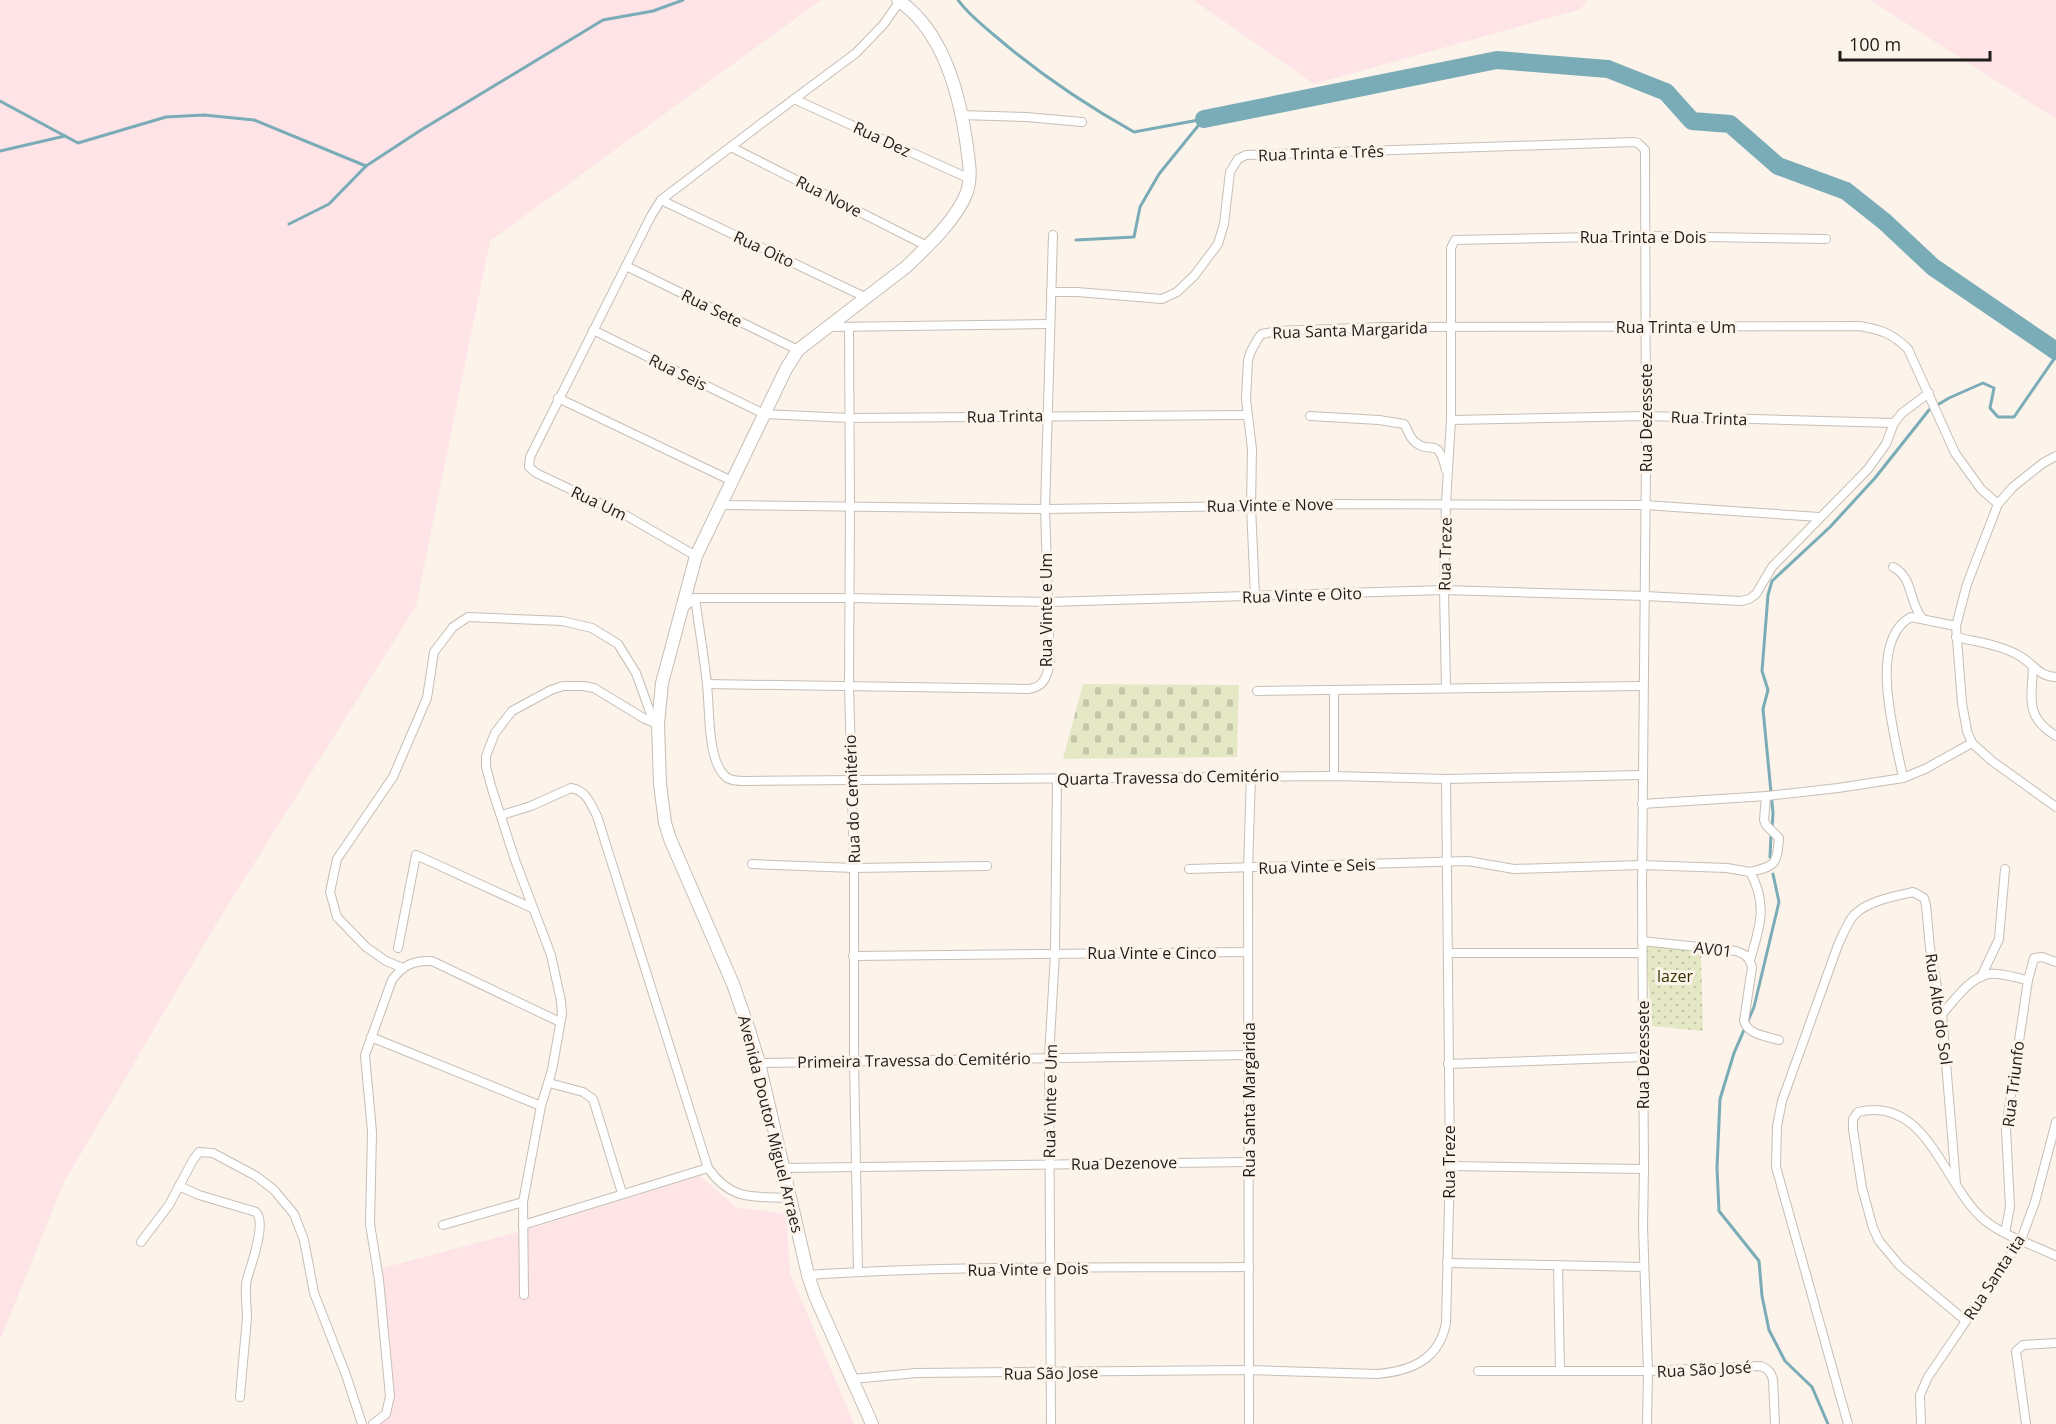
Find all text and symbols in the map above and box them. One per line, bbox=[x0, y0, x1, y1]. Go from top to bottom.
scale bar bbox=[1840, 24, 1990, 62]
text: 100 m bbox=[1849, 32, 1901, 56]
street label: Rua Dez bbox=[850, 116, 914, 162]
street label: Rua Trinta e Três bbox=[1258, 140, 1384, 166]
street label: Rua Nove bbox=[792, 170, 866, 222]
street label: Rua Oito bbox=[730, 225, 798, 273]
street label: Rua Trinta e Dois bbox=[1580, 226, 1706, 248]
street label: Rua Sete bbox=[678, 284, 746, 332]
street label: Rua Santa Margarida bbox=[1272, 316, 1428, 344]
street label: Rua Trinta e Um bbox=[1616, 316, 1736, 338]
street label: Rua Seis bbox=[645, 348, 711, 396]
street label: Rua Dezessete bbox=[1635, 364, 1657, 472]
street label: Rua Trinta bbox=[967, 404, 1043, 428]
street label: Rua Trinta bbox=[1670, 406, 1748, 430]
street label: Rua Um bbox=[568, 481, 630, 525]
street label: Rua Vinte e Nove bbox=[1206, 493, 1334, 517]
street label: Rua Treze bbox=[1433, 517, 1457, 591]
street label: Rua Vinte e Um bbox=[1035, 553, 1057, 667]
street label: Rua Vinte e Oito bbox=[1242, 582, 1362, 608]
street label: Rua do Cemitério bbox=[839, 734, 865, 864]
street label: Quarta Travessa do Cemitério bbox=[1057, 764, 1279, 790]
street label: Rua Vinte e Seis bbox=[1258, 853, 1376, 879]
street label: AV01 bbox=[1693, 936, 1733, 962]
street label: Rua Vinte e Cinco bbox=[1087, 942, 1217, 964]
street label: Rua Alto do Sol bbox=[1920, 952, 1958, 1066]
park label: lazer bbox=[1657, 965, 1693, 987]
street label: Rua Dezessete bbox=[1632, 1001, 1654, 1109]
street label: Avenida Doutor Miguel Arraes bbox=[733, 1013, 809, 1235]
street label: Rua Santa Margarida bbox=[1238, 1022, 1260, 1178]
street label: Rua Triunfo bbox=[1997, 1040, 2029, 1128]
street label: Rua Vinte e Um bbox=[1038, 1044, 1062, 1158]
street label: Primeira Travessa do Cemitério bbox=[797, 1047, 1031, 1073]
street label: Rua Treze bbox=[1438, 1125, 1460, 1199]
street label: Rua Dezenove bbox=[1071, 1151, 1177, 1175]
street label: Rua Santa ita bbox=[1958, 1230, 2030, 1324]
street label: Rua Vinte e Dois bbox=[967, 1257, 1089, 1281]
street label: Rua São José bbox=[1656, 1356, 1752, 1382]
street label: Rua São Jose bbox=[1003, 1361, 1099, 1385]

